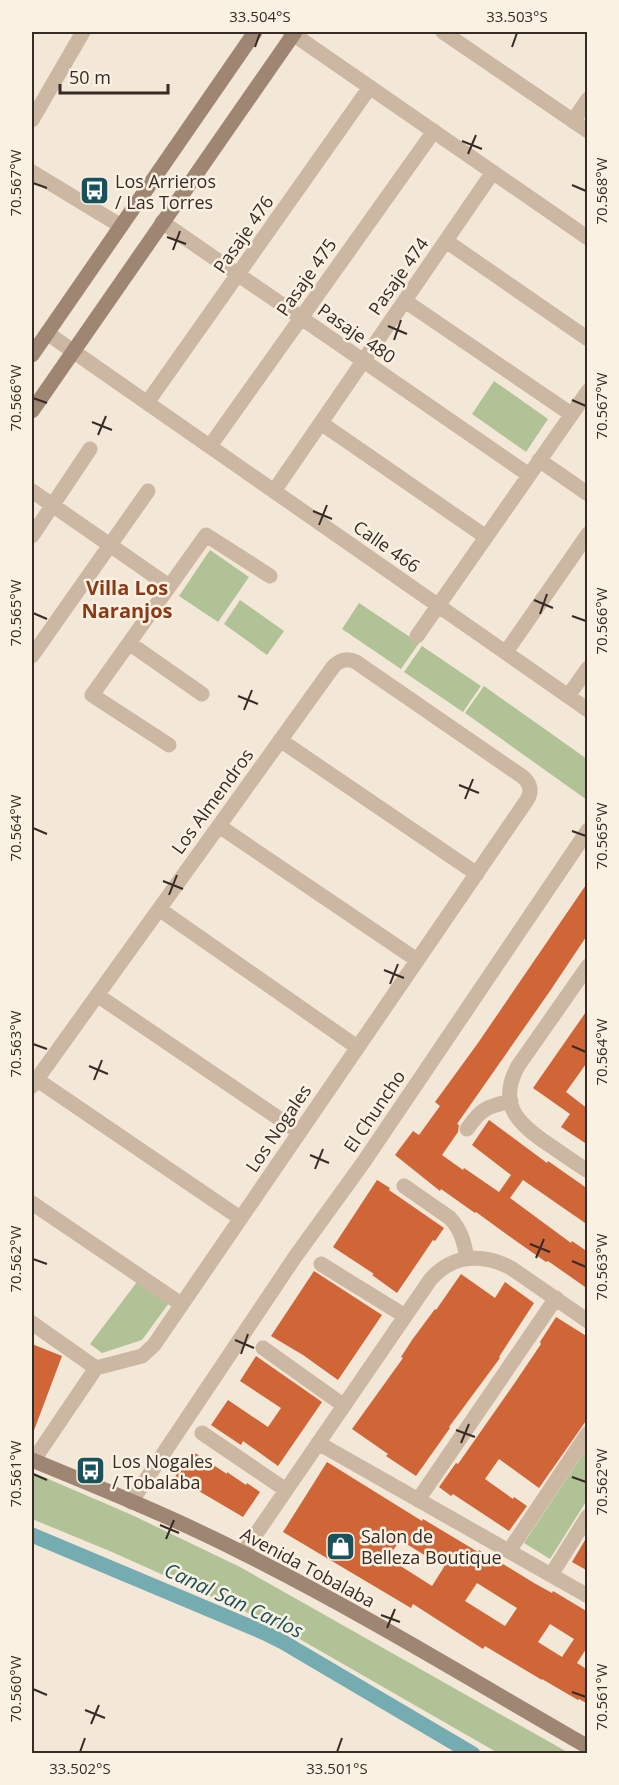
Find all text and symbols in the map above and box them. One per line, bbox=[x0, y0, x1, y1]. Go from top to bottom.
text: 33.504°S bbox=[229, 6, 291, 26]
text: 33.503°S bbox=[486, 6, 548, 26]
scale bar bbox=[60, 57, 168, 95]
text: 50 m bbox=[69, 65, 111, 89]
text: 70.567°W bbox=[5, 149, 25, 217]
text: 70.568°W bbox=[591, 157, 611, 225]
place label: Los Arrieros / Las Torres bbox=[115, 169, 216, 214]
bus stop icon: Los Arrieros / Las Torres bbox=[78, 175, 110, 207]
street label: Pasaje 476 bbox=[207, 190, 279, 278]
street label: Pasaje 474 bbox=[362, 232, 434, 320]
street label: Pasaje 475 bbox=[270, 233, 342, 321]
street label: Pasaje 480 bbox=[313, 297, 401, 369]
text: 70.566°W bbox=[5, 364, 25, 432]
text: 70.567°W bbox=[591, 372, 611, 440]
street label: Calle 466 bbox=[349, 514, 425, 578]
district label: Villa Los Naranjos bbox=[81, 574, 173, 624]
text: 70.565°W bbox=[5, 579, 25, 647]
text: 70.566°W bbox=[591, 587, 611, 655]
street label: Los Almendros bbox=[166, 743, 258, 859]
text: 70.564°W bbox=[5, 794, 25, 862]
text: 70.565°W bbox=[591, 802, 611, 870]
text: 70.563°W bbox=[5, 1010, 25, 1078]
text: 70.564°W bbox=[591, 1018, 611, 1086]
street label: El Chuncho bbox=[338, 1065, 410, 1157]
street label: Los Nogales bbox=[240, 1079, 316, 1177]
text: 70.562°W bbox=[5, 1225, 25, 1293]
text: 70.563°W bbox=[591, 1233, 611, 1301]
text: 70.561°W bbox=[5, 1440, 25, 1508]
text: 70.562°W bbox=[591, 1448, 611, 1516]
place label: Los Nogales / Tobalaba bbox=[112, 1449, 213, 1494]
bus stop icon: Los Nogales / Tobalaba bbox=[75, 1455, 107, 1487]
street label: Avenida Tobalaba bbox=[237, 1521, 379, 1613]
place label: Salon de Belleza Boutique bbox=[361, 1524, 502, 1569]
shop icon: Salon de Belleza Boutique bbox=[324, 1530, 356, 1562]
water label: Canal San Carlos bbox=[160, 1556, 308, 1644]
text: 70.560°W bbox=[5, 1655, 25, 1723]
text: 70.561°W bbox=[591, 1663, 611, 1731]
text: 33.502°S bbox=[49, 1758, 111, 1778]
text: 33.501°S bbox=[306, 1758, 368, 1778]

